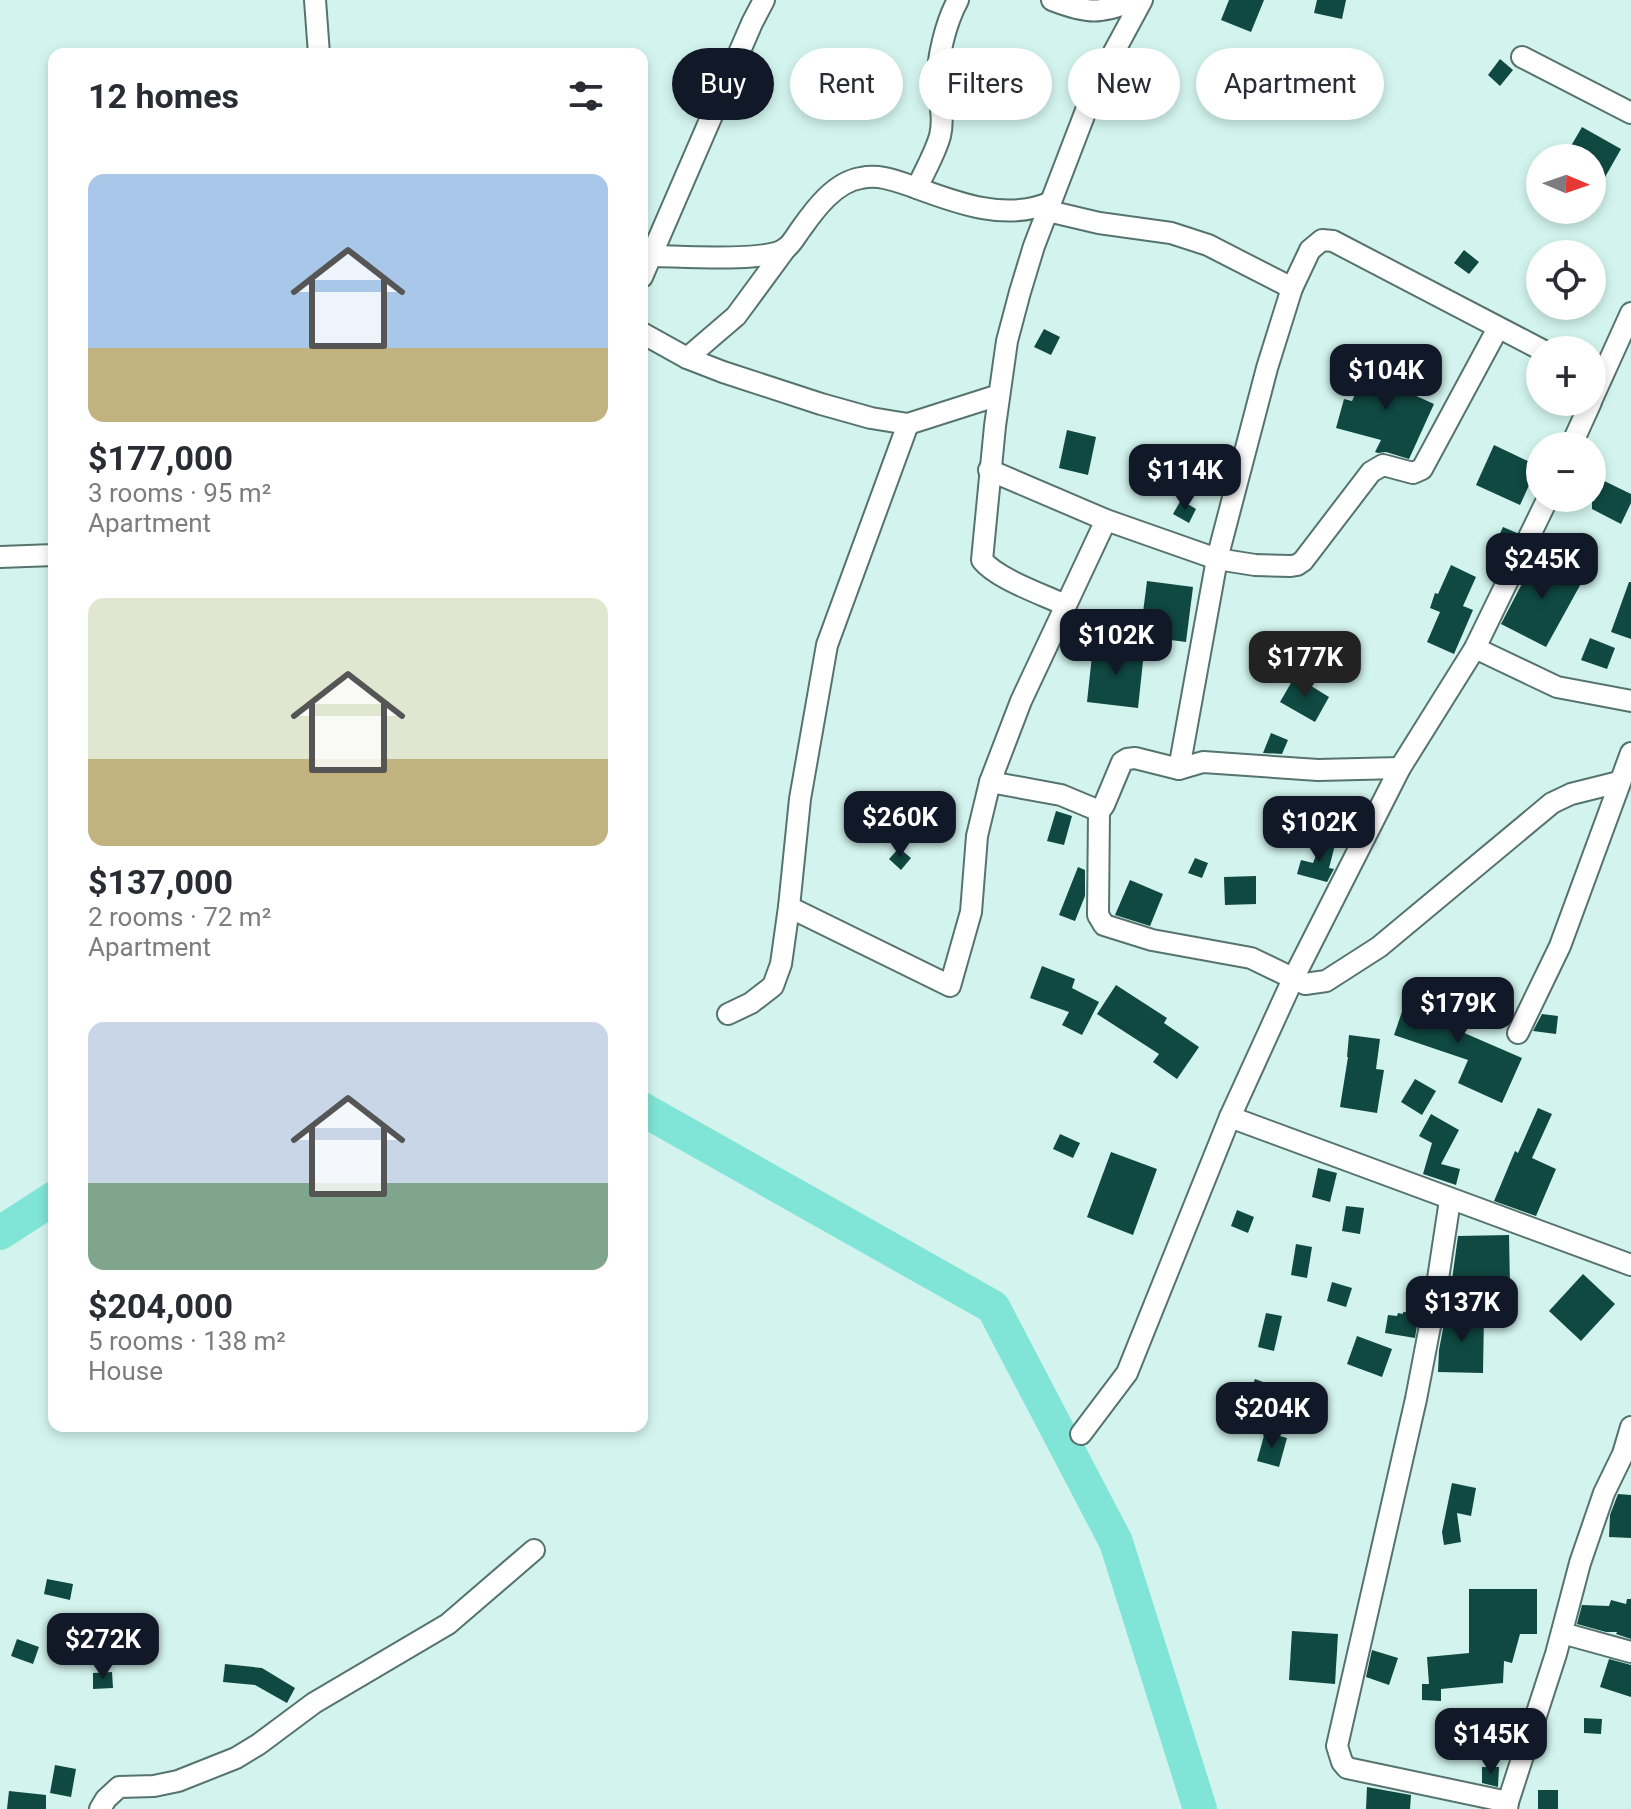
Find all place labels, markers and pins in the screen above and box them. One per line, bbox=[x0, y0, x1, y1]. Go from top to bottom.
pin: $104K bbox=[1330, 344, 1442, 412]
pin: $114K bbox=[1129, 444, 1241, 512]
pin: $245K bbox=[1486, 533, 1598, 601]
pin: $102K bbox=[1060, 609, 1172, 677]
pin: $177K bbox=[1249, 631, 1361, 699]
pin: $260K bbox=[844, 791, 956, 859]
pin: $102K bbox=[1263, 796, 1375, 864]
pin: $179K bbox=[1402, 977, 1514, 1045]
pin: $137K bbox=[1406, 1276, 1518, 1344]
pin: $204K bbox=[1216, 1382, 1328, 1450]
pin: $272K bbox=[47, 1613, 159, 1681]
pin: $145K bbox=[1435, 1708, 1547, 1776]

